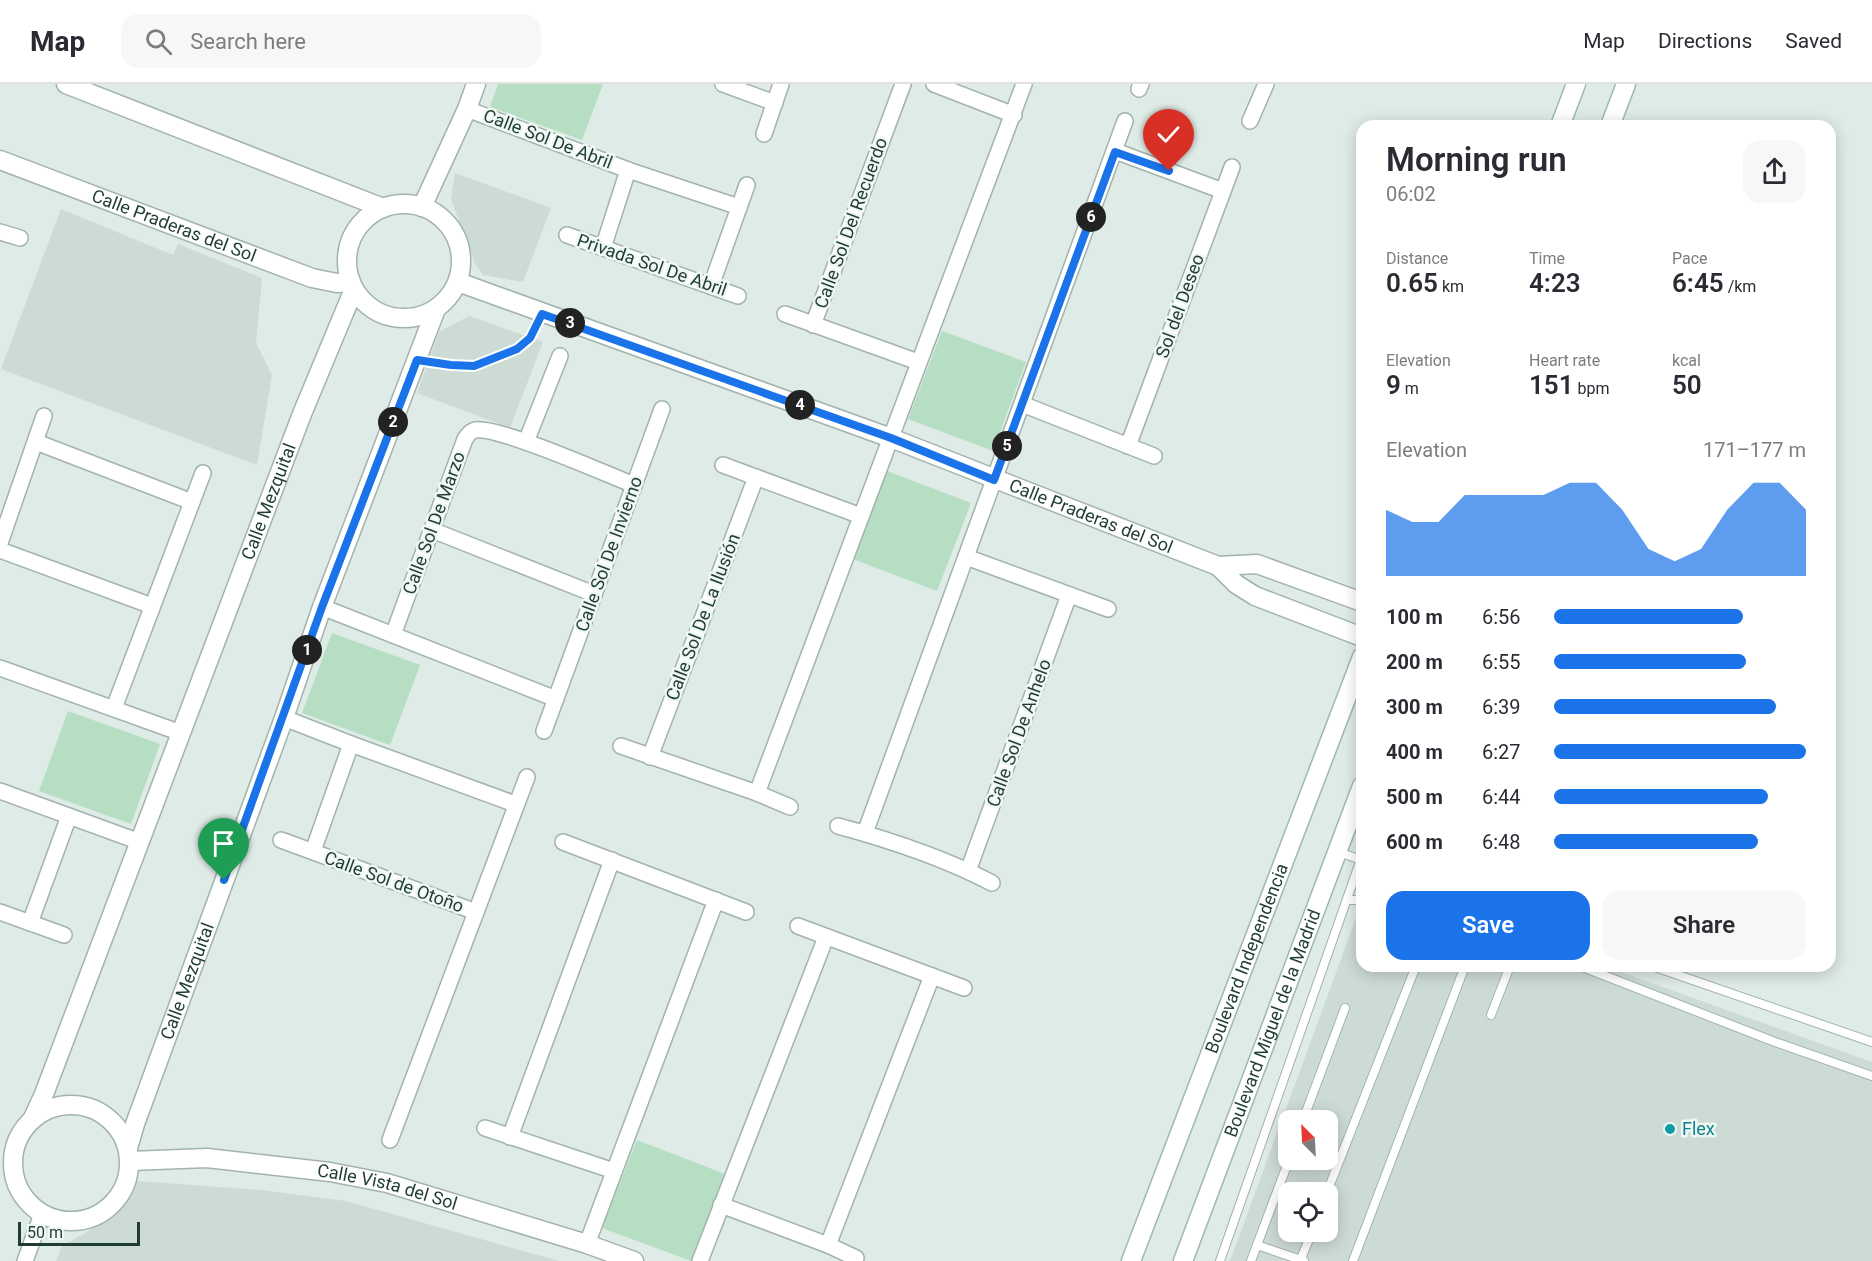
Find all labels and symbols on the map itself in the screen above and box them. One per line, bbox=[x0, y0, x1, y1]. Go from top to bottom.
street label: Calle Sol De Abril bbox=[481, 104, 616, 173]
pin bbox=[1143, 109, 1194, 171]
street label: Calle Sol Del Recuerdo bbox=[810, 135, 891, 311]
street label: Calle Praderas del Sol bbox=[89, 185, 259, 266]
pin: 6 bbox=[1076, 202, 1106, 232]
street label: Privada Sol De Abril bbox=[575, 229, 730, 300]
street label: Sol del Deseo bbox=[1151, 251, 1208, 361]
pin: 3 bbox=[555, 308, 585, 338]
pin: 4 bbox=[785, 390, 815, 420]
pin: 2 bbox=[378, 407, 408, 437]
pin: 5 bbox=[992, 431, 1022, 461]
street label: Calle Mezquital bbox=[237, 440, 300, 563]
street label: Calle Sol De Marzo bbox=[398, 448, 469, 597]
street label: Calle Sol De Invierno bbox=[571, 473, 646, 634]
street label: Calle Praderas del Sol bbox=[1006, 474, 1176, 557]
street label: Calle Sol De La Ilusión bbox=[661, 530, 744, 703]
pin: 1 bbox=[292, 635, 322, 665]
street label: Calle Sol De Anhelo bbox=[982, 656, 1055, 810]
pin bbox=[198, 818, 249, 880]
street label: Calle Sol de Otoño bbox=[322, 847, 467, 917]
street label: Boulevard Independencia bbox=[1200, 860, 1292, 1056]
street label: Boulevard Miguel de la Madrid bbox=[1220, 906, 1325, 1140]
street label: Calle Mezquital bbox=[156, 920, 218, 1042]
north arrow bbox=[1278, 1110, 1338, 1170]
place label: Flex bbox=[1682, 1118, 1715, 1139]
marker: Flex bbox=[1663, 1122, 1677, 1136]
street label: Calle Vista del Sol bbox=[316, 1160, 460, 1214]
scale bar bbox=[18, 1219, 140, 1246]

